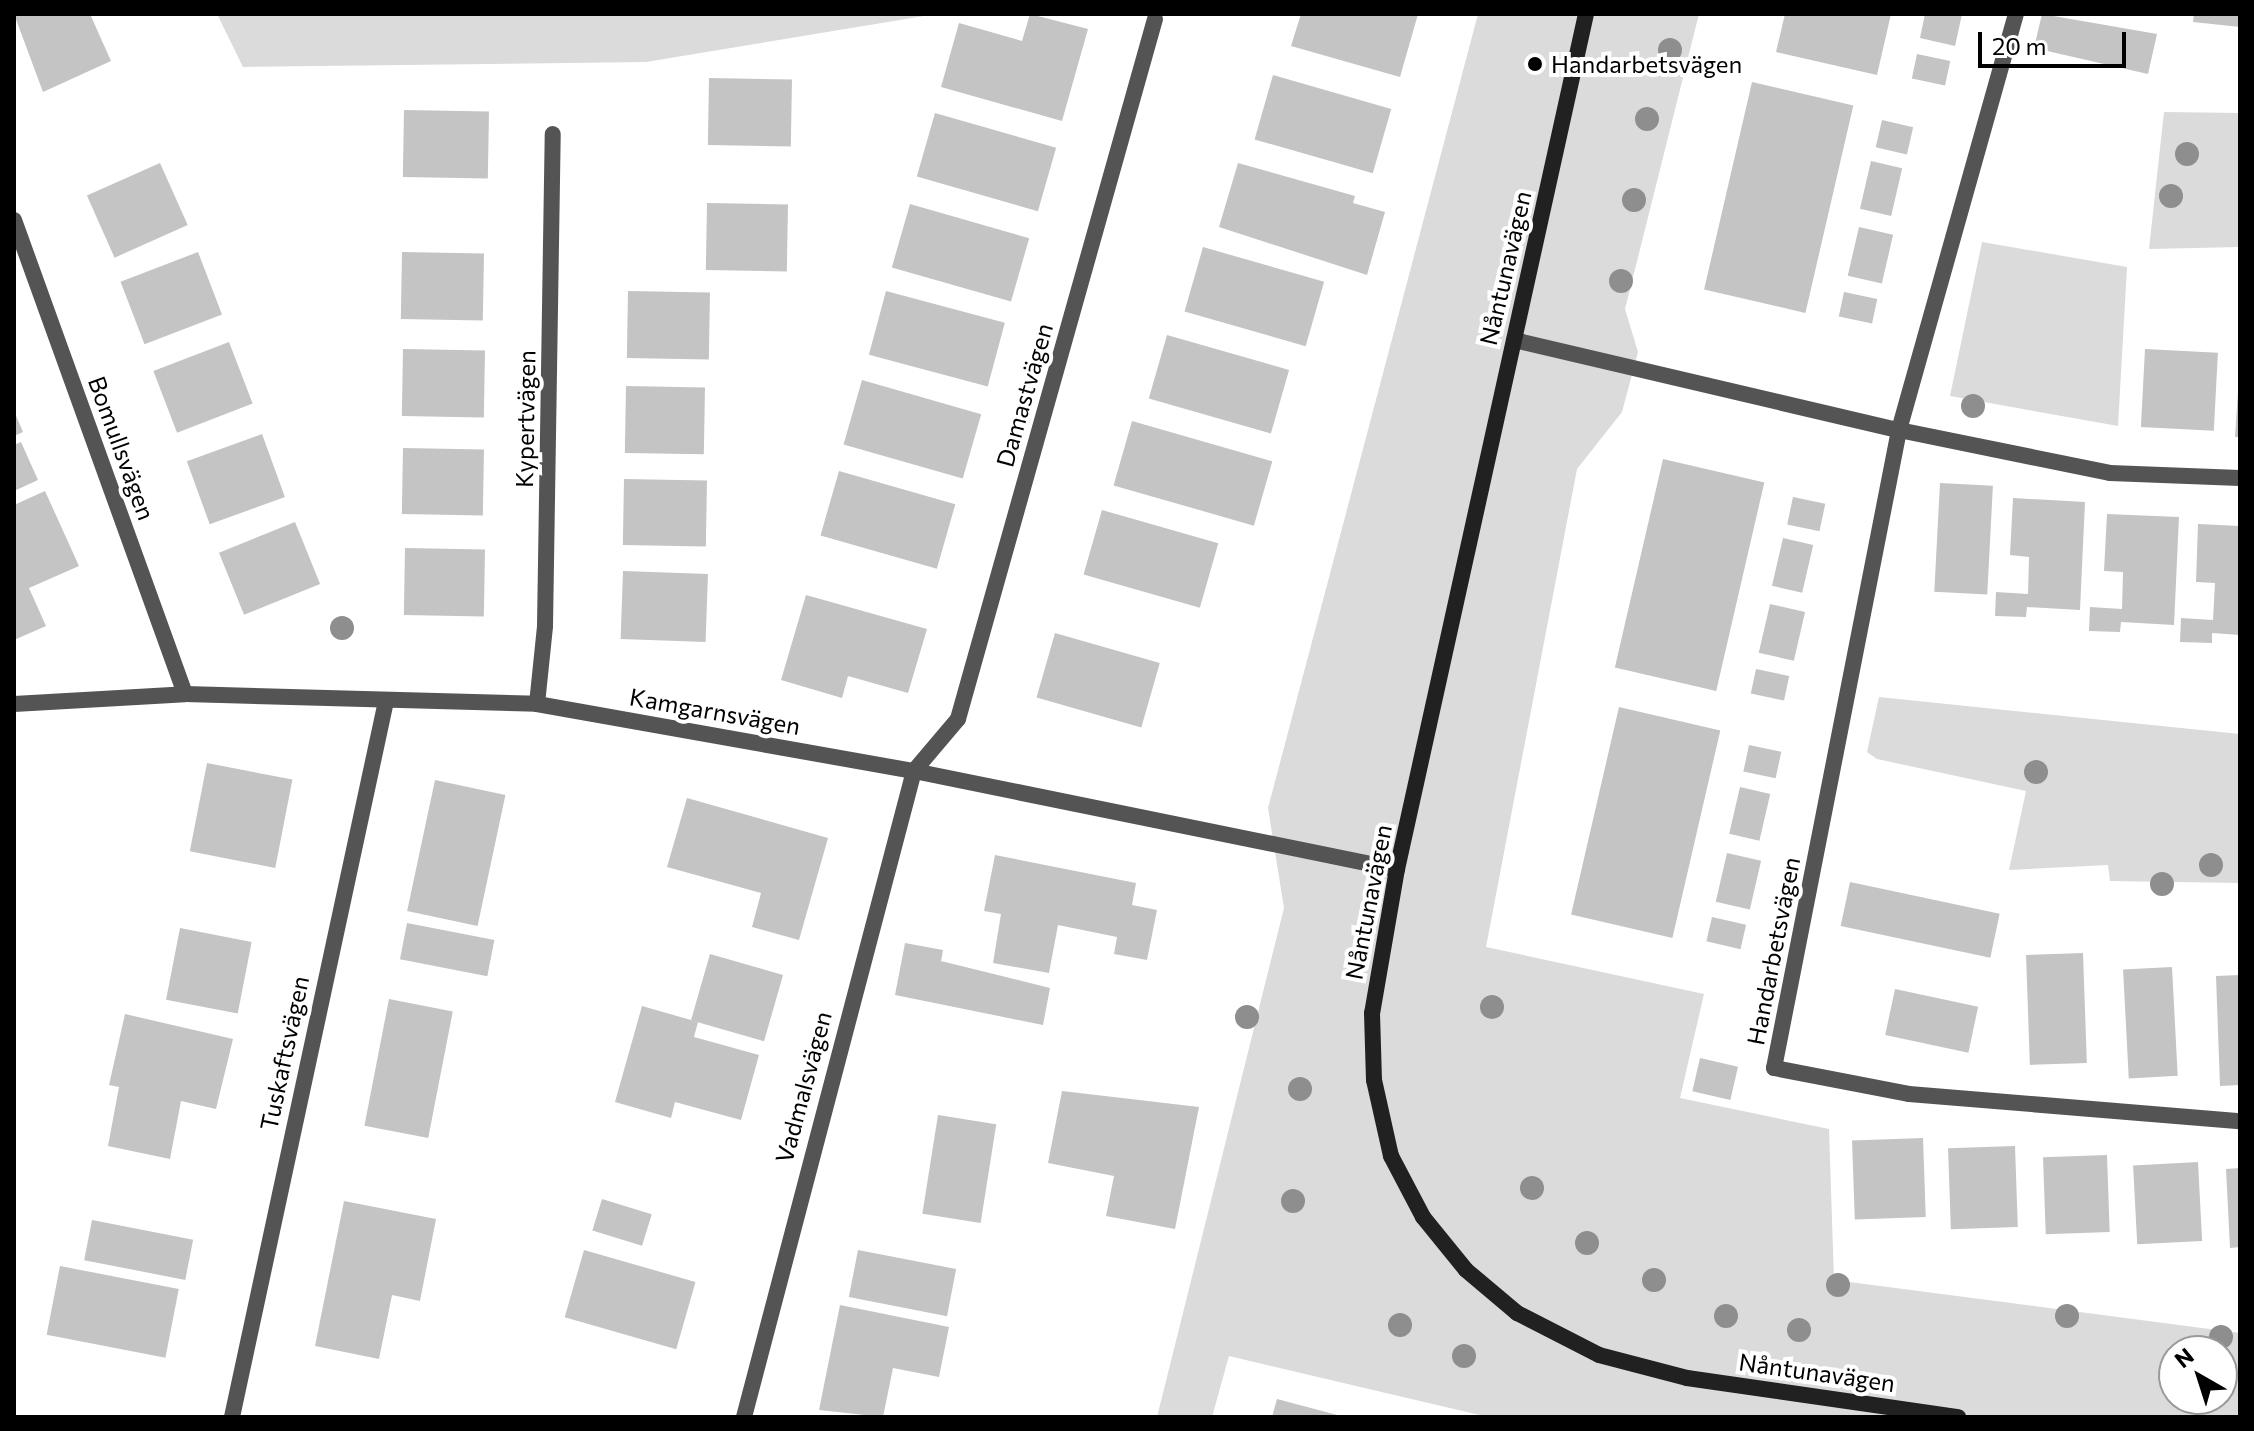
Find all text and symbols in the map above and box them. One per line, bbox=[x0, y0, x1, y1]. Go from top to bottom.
scale bar bbox=[1982, 16, 2130, 66]
text: 20 m bbox=[1992, 31, 2046, 60]
place label: Handarbetsvägen bbox=[1551, 50, 1742, 78]
marker: Handarbetsvägen bbox=[1526, 55, 1544, 73]
street label: Nåntunavägen bbox=[1473, 188, 1537, 348]
street label: Damastvägen bbox=[990, 320, 1058, 470]
street label: Kypertvägen bbox=[509, 350, 541, 488]
street label: Bomullsvägen bbox=[83, 372, 161, 524]
street label: Kamgarnsvägen bbox=[627, 682, 803, 740]
street label: Nåntunavägen bbox=[1339, 822, 1397, 982]
street label: Handarbetsvägen bbox=[1741, 854, 1805, 1048]
street label: Tuskaftsvägen bbox=[254, 973, 314, 1133]
street label: Vadmalsvägen bbox=[769, 1008, 837, 1166]
north arrow bbox=[2158, 1335, 2238, 1415]
text: N bbox=[2169, 1342, 2199, 1373]
street label: Nåntunavägen bbox=[1737, 1347, 1897, 1397]

